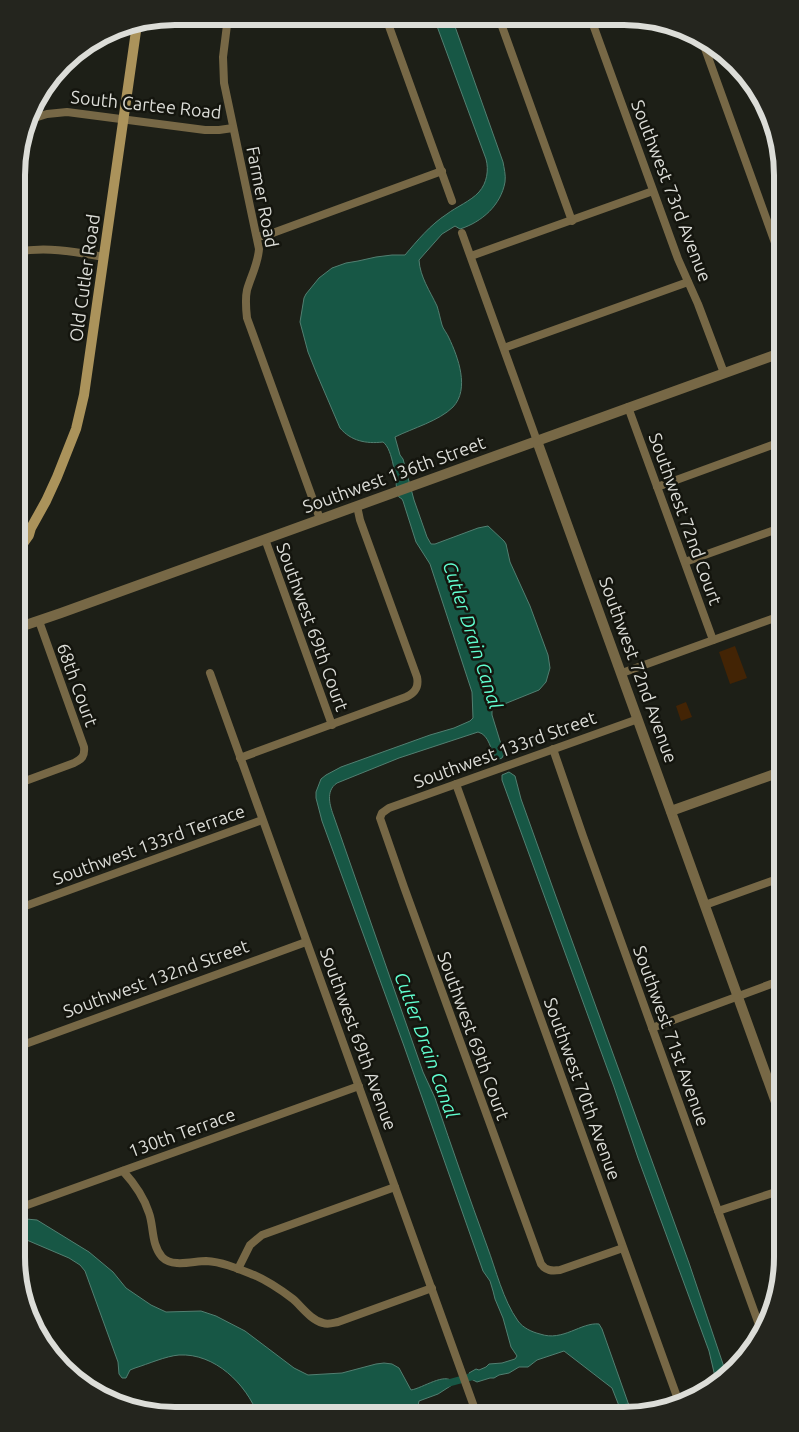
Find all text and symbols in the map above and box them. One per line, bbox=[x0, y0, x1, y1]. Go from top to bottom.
street label: South Cartee Road bbox=[70, 86, 222, 122]
street label: Southwest 73rd Avenue bbox=[628, 97, 716, 284]
street label: Farmer Road bbox=[243, 144, 283, 249]
street label: Old Cutler Road bbox=[65, 213, 103, 343]
street label: Southwest 72nd Court bbox=[646, 430, 726, 607]
street label: Southwest 136th Street bbox=[300, 432, 488, 516]
street label: Southwest 69th Court bbox=[273, 540, 353, 714]
water label: Cutler Drain Canal bbox=[439, 558, 507, 712]
street label: Southwest 72nd Avenue bbox=[596, 574, 682, 765]
street label: 68th Court bbox=[54, 640, 102, 729]
street label: Southwest 133rd Street bbox=[411, 707, 599, 791]
street label: Southwest 133rd Terrace bbox=[50, 800, 247, 888]
street label: Southwest 132nd Street bbox=[60, 935, 251, 1021]
street label: Southwest 71st Avenue bbox=[630, 943, 714, 1129]
street label: Southwest 69th Avenue bbox=[317, 945, 401, 1133]
street label: Southwest 69th Court bbox=[434, 949, 514, 1123]
water label: Cutler Drain Canal bbox=[390, 969, 464, 1122]
street label: Southwest 70th Avenue bbox=[541, 995, 625, 1183]
street label: 130th Terrace bbox=[126, 1103, 238, 1161]

